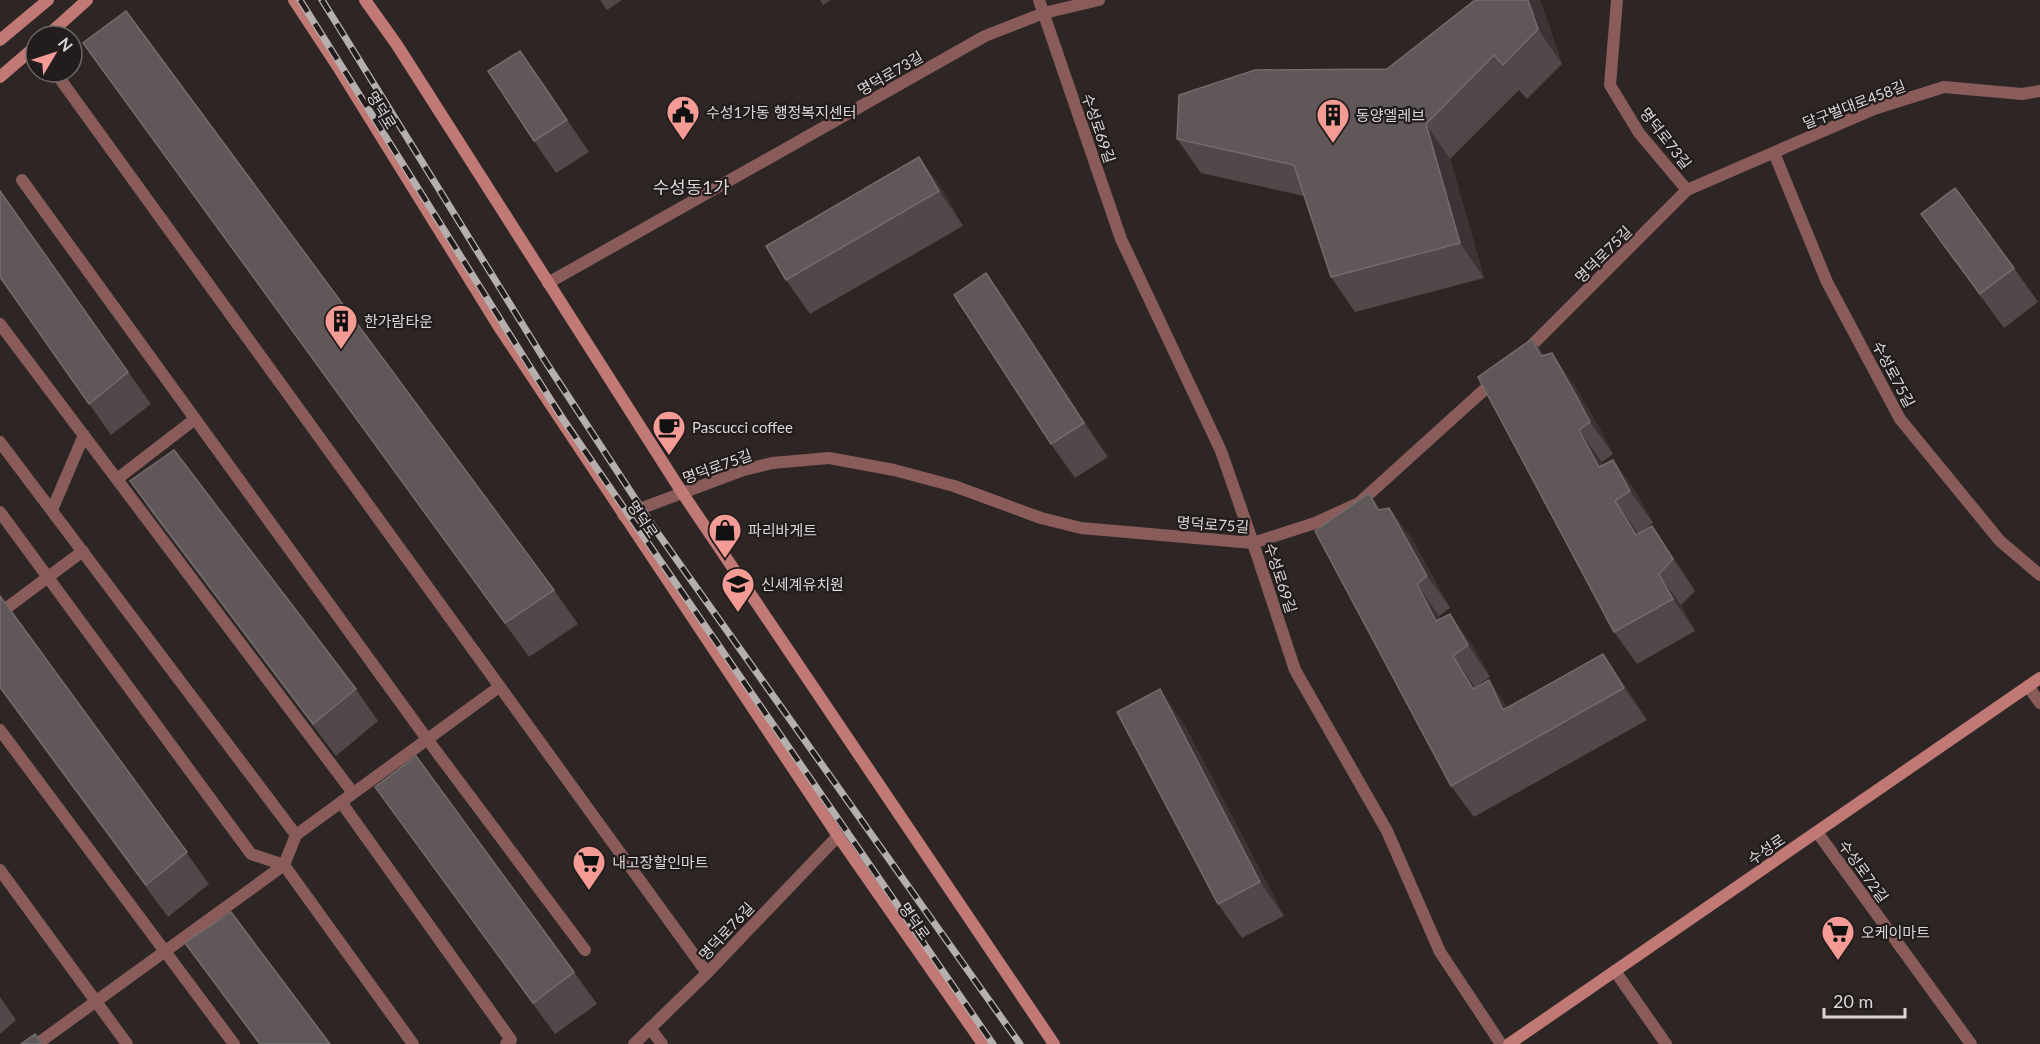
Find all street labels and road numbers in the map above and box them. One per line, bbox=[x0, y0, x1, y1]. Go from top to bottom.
street label: 명덕로73길 bbox=[854, 47, 926, 99]
street label: 달구벌대로458길 bbox=[1800, 76, 1908, 132]
street label: 명덕로 bbox=[363, 88, 401, 132]
street label: 수성로69길 bbox=[1079, 91, 1119, 165]
street label: 명덕로73길 bbox=[1637, 104, 1695, 172]
street label: 명덕로75길 bbox=[1571, 222, 1635, 286]
street label: 수성로75길 bbox=[1869, 338, 1919, 410]
street label: 명덕로75길 bbox=[680, 445, 754, 487]
street label: 명덕로 bbox=[624, 497, 662, 541]
street label: 명덕로75길 bbox=[1176, 512, 1250, 536]
street label: 수성로69길 bbox=[1261, 541, 1301, 615]
street label: 수성로 bbox=[1744, 830, 1788, 868]
street label: 수성로72길 bbox=[1835, 836, 1893, 906]
street label: 명덕로76길 bbox=[695, 898, 757, 964]
street label: 명덕로 bbox=[896, 899, 934, 943]

